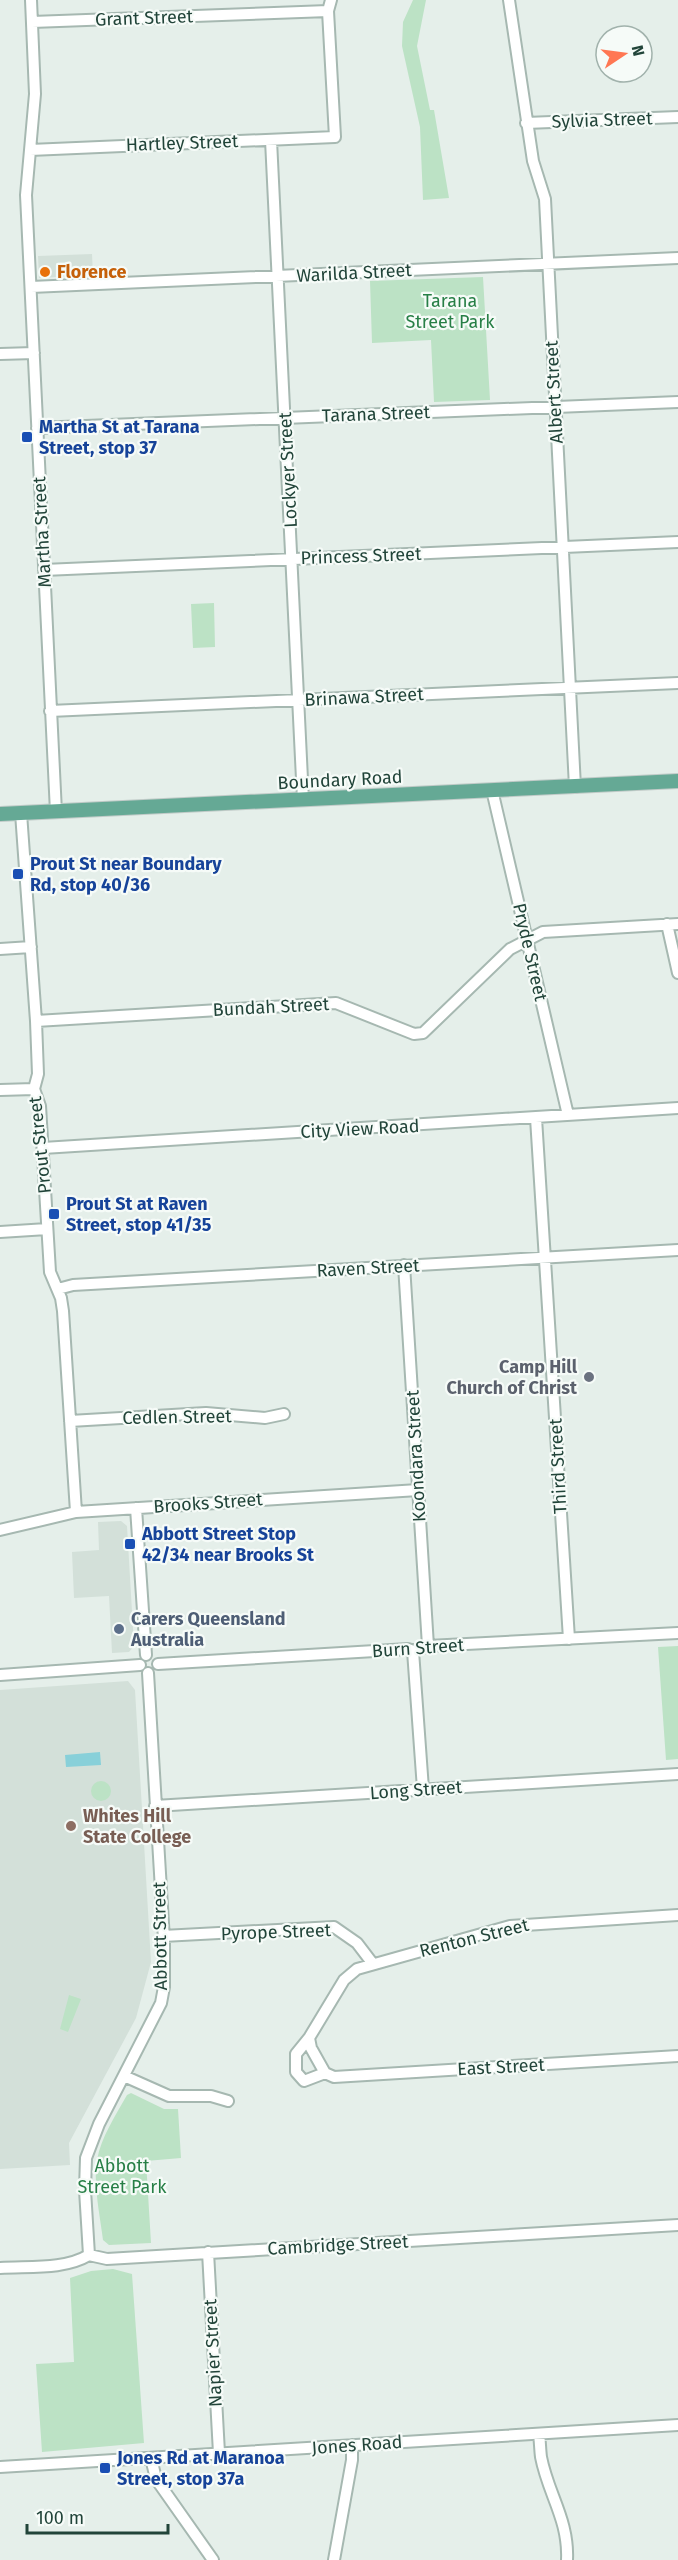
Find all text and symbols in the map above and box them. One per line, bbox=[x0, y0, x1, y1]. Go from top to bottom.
street label: Grant Street bbox=[95, 5, 194, 31]
north arrow bbox=[594, 24, 654, 84]
text: N bbox=[628, 43, 649, 58]
street label: Sylvia Street bbox=[551, 107, 653, 133]
street label: Hartley Street bbox=[125, 130, 239, 156]
street label: Warilda Street bbox=[296, 259, 413, 287]
place label: Florence bbox=[57, 261, 127, 283]
marker: Florence bbox=[38, 265, 52, 279]
park label: Tarana Street Park bbox=[405, 290, 495, 333]
street label: Albert Street bbox=[540, 339, 568, 444]
street label: Tarana Street bbox=[322, 401, 431, 427]
street label: Lockyer Street bbox=[274, 411, 302, 528]
place label: Martha St at Tarana Street, stop 37 bbox=[39, 416, 200, 459]
marker: Martha St at Tarana Street, stop 37 bbox=[20, 430, 34, 444]
street label: Martha Street bbox=[28, 475, 56, 588]
street label: Princess Street bbox=[300, 543, 422, 569]
street label: Brinawa Street bbox=[304, 683, 425, 711]
street label: Boundary Road bbox=[277, 766, 403, 794]
place label: Prout St near Boundary Rd, stop 40/36 bbox=[30, 853, 222, 896]
marker: Prout St near Boundary Rd, stop 40/36 bbox=[11, 867, 25, 881]
street label: Pryde Street bbox=[508, 901, 552, 1004]
street label: Bundah Street bbox=[212, 993, 330, 1021]
street label: Prout Street bbox=[24, 1095, 56, 1195]
street label: City View Road bbox=[300, 1115, 420, 1143]
place label: Prout St at Raven Street, stop 41/35 bbox=[66, 1193, 212, 1236]
marker: Prout St at Raven Street, stop 41/35 bbox=[47, 1207, 61, 1221]
street label: Raven Street bbox=[316, 1254, 420, 1282]
place label: Camp Hill Church of Christ bbox=[447, 1356, 578, 1399]
marker: Camp Hill Church of Christ bbox=[582, 1370, 596, 1384]
street label: Koondara Street bbox=[402, 1389, 430, 1523]
street label: Cedlen Street bbox=[122, 1405, 232, 1429]
street label: Third Street bbox=[544, 1417, 571, 1514]
street label: Brooks Street bbox=[153, 1488, 264, 1518]
place label: Abbott Street Stop 42/34 near Brooks St bbox=[141, 1523, 315, 1566]
marker: Abbott Street Stop 42/34 near Brooks St bbox=[123, 1537, 137, 1551]
place label: Carers Queensland Australia bbox=[130, 1608, 286, 1651]
marker: Carers Queensland Australia bbox=[112, 1622, 126, 1636]
street label: Burn Street bbox=[371, 1634, 465, 1662]
street label: Long Street bbox=[369, 1776, 463, 1804]
place label: Whites Hill State College bbox=[83, 1805, 191, 1848]
marker: Whites Hill State College bbox=[64, 1819, 78, 1833]
street label: Abbott Street bbox=[148, 1881, 172, 1991]
street label: Renton Street bbox=[417, 1914, 531, 1962]
street label: Pyrope Street bbox=[221, 1919, 332, 1945]
street label: East Street bbox=[457, 2054, 546, 2080]
park label: Abbott Street Park bbox=[77, 2155, 167, 2198]
street label: Cambridge Street bbox=[267, 2230, 410, 2260]
street label: Napier Street bbox=[199, 2298, 227, 2408]
street label: Jones Road bbox=[311, 2431, 403, 2459]
place label: Jones Rd at Maranoa Street, stop 37a bbox=[116, 2447, 285, 2490]
marker: Jones Rd at Maranoa Street, stop 37a bbox=[98, 2461, 112, 2475]
scale bar bbox=[27, 2497, 168, 2535]
text: 100 m bbox=[36, 2507, 84, 2529]

